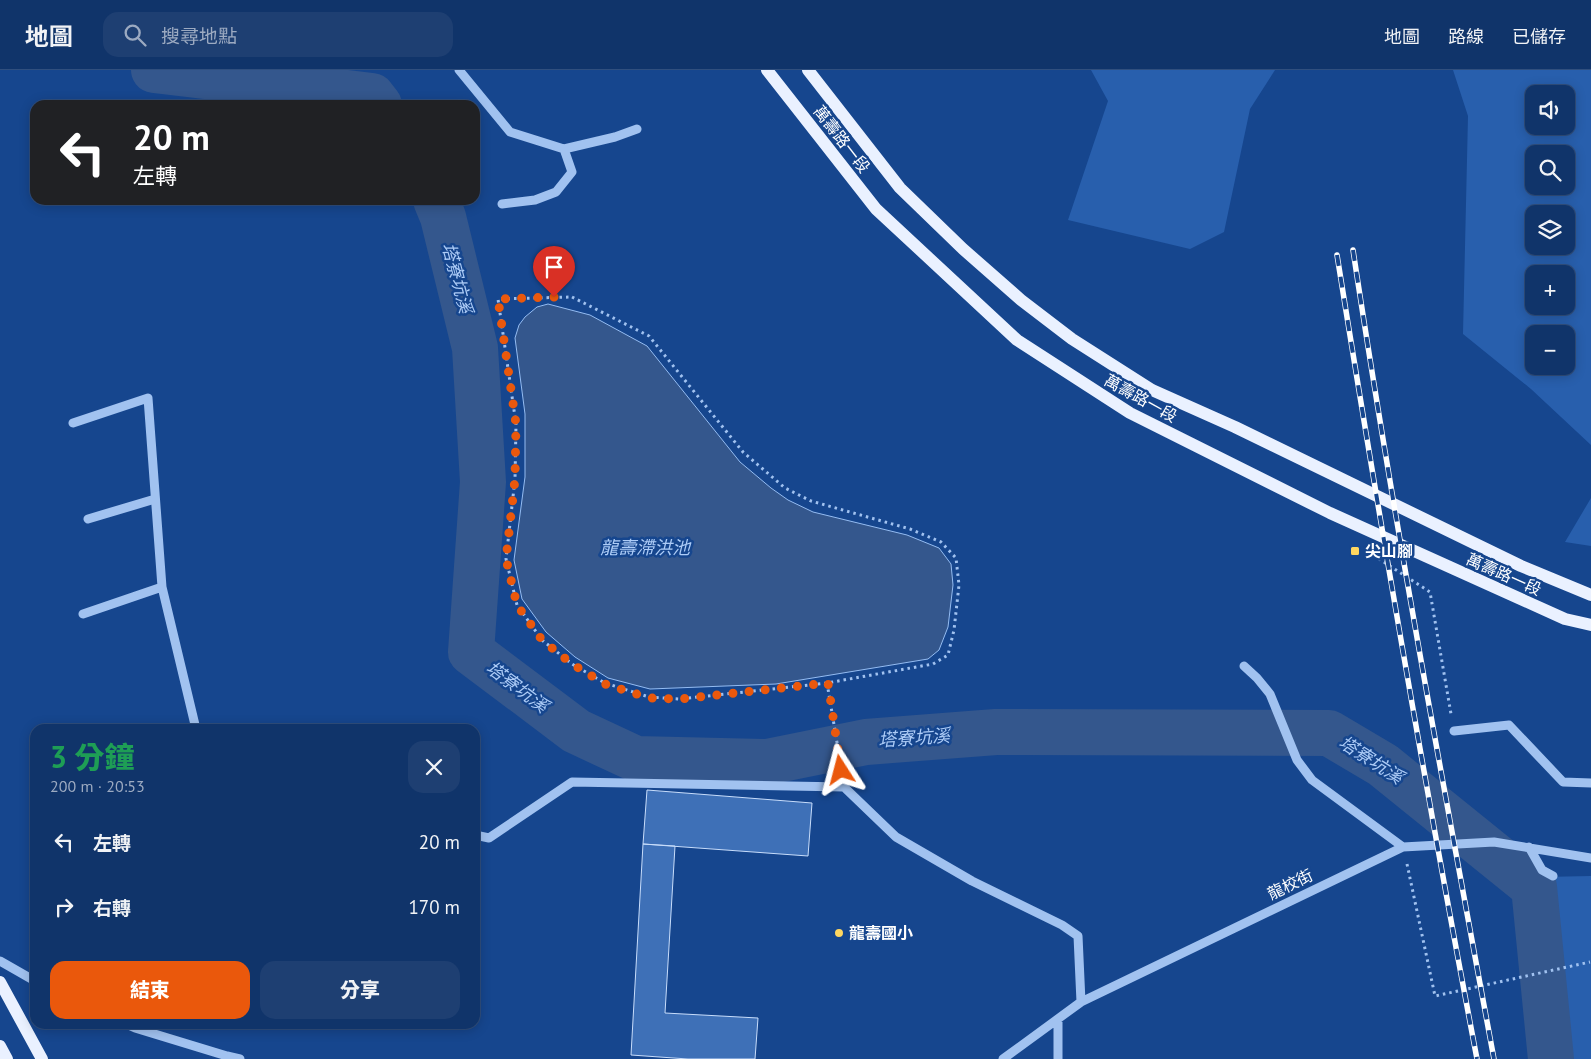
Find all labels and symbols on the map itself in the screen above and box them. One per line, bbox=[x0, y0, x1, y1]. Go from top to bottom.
street label: 萬壽路一段 bbox=[809, 101, 875, 177]
water label: 塔寮坑溪 bbox=[437, 240, 479, 319]
pin bbox=[533, 246, 575, 297]
street label: 萬壽路一段 bbox=[1101, 370, 1181, 426]
water label: 龍壽滯洪池 bbox=[600, 536, 692, 559]
place label: 尖山腳 bbox=[1365, 541, 1413, 561]
marker: 尖山腳 bbox=[1349, 545, 1361, 557]
street label: 萬壽路一段 bbox=[1463, 549, 1545, 599]
water label: 塔寮坑溪 bbox=[482, 656, 555, 719]
water label: 塔寮坑溪 bbox=[877, 723, 954, 751]
water label: 塔寮坑溪 bbox=[1335, 730, 1410, 790]
position arrow bbox=[814, 743, 866, 795]
street label: 龍校街 bbox=[1264, 864, 1316, 904]
place label: 龍壽國小 bbox=[849, 923, 913, 943]
marker: 龍壽國小 bbox=[833, 927, 845, 939]

